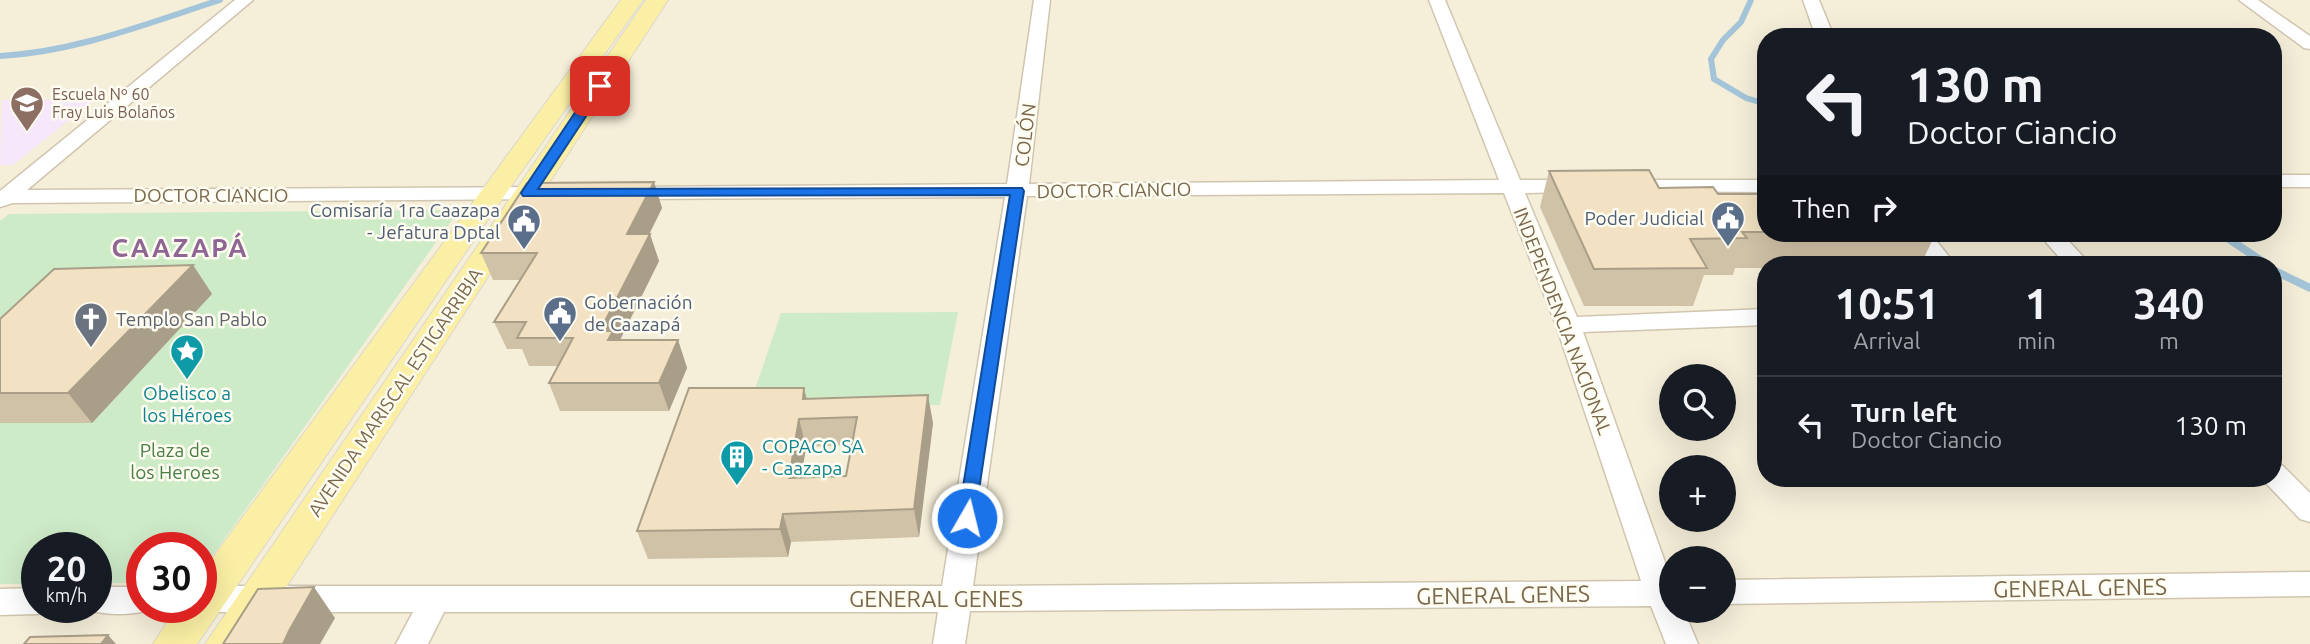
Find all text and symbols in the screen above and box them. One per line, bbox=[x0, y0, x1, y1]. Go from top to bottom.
pin bbox=[570, 56, 630, 116]
icon: left bbox=[1792, 56, 1883, 147]
text: 130 m bbox=[1907, 56, 2044, 111]
icon: arrive bbox=[581, 67, 619, 105]
school or university icon: Escuela Nº 60 Fray Luis Bolaños bbox=[8, 84, 46, 133]
place label: Escuela Nº 60 Fray Luis Bolaños bbox=[52, 85, 175, 121]
street label: COLÓN bbox=[1010, 102, 1040, 168]
text: Doctor Ciancio bbox=[1907, 114, 2117, 150]
street label: DOCTOR CIANCIO bbox=[1036, 178, 1192, 202]
street label: DOCTOR CIANCIO bbox=[133, 184, 289, 206]
icon: right bbox=[1865, 189, 1903, 227]
text: Then bbox=[1792, 194, 1851, 223]
place label: Comisaría 1ra Caazapa - Jefatura Dptal bbox=[310, 199, 500, 243]
public building icon: Poder Judicial bbox=[1709, 199, 1747, 248]
public building icon: Comisaría 1ra Caazapa - Jefatura Dptal bbox=[505, 202, 543, 251]
street label: INDEPENDENCIA NACIONAL bbox=[1509, 204, 1617, 438]
place label: Poder Judicial bbox=[1584, 207, 1704, 229]
district label: CAAZAPÁ bbox=[112, 232, 249, 262]
street label: AVENIDA MARISCAL ESTIGARRIBIA bbox=[303, 263, 487, 521]
text: 10:51 bbox=[1835, 280, 1940, 327]
text: 1 bbox=[2025, 280, 2048, 327]
text: 340 bbox=[2133, 280, 2204, 327]
place label: Gobernación de Caazapá bbox=[584, 291, 693, 335]
public building icon: Gobernación de Caazapá bbox=[541, 294, 579, 343]
church icon: Templo San Pablo bbox=[72, 300, 110, 349]
place label: Templo San Pablo bbox=[116, 308, 267, 330]
text: Arrival bbox=[1854, 328, 1921, 353]
text: min bbox=[2017, 328, 2056, 353]
text: m bbox=[2159, 328, 2179, 353]
place icon: Obelisco a los Héroes bbox=[168, 332, 206, 381]
map controls bbox=[1659, 364, 1736, 623]
button: search bbox=[1659, 364, 1736, 441]
place label: Obelisco a los Héroes bbox=[142, 382, 232, 426]
text: Turn left bbox=[1851, 398, 1957, 427]
icon: left bbox=[1792, 406, 1830, 444]
text: 130 m bbox=[2175, 411, 2247, 440]
text: Doctor Ciancio bbox=[1851, 427, 2002, 452]
place label: COPACO SA - Caazapa bbox=[762, 435, 864, 479]
building icon: COPACO SA - Caazapa bbox=[718, 438, 756, 487]
park label: Plaza de los Heroes bbox=[130, 439, 220, 483]
button: + bbox=[1659, 455, 1736, 532]
position arrow bbox=[930, 481, 1004, 555]
speed limit sign: 30 bbox=[126, 532, 217, 623]
button: − bbox=[1659, 546, 1736, 623]
text: 20 bbox=[47, 548, 86, 588]
street label: GENERAL GENES bbox=[1993, 573, 2167, 602]
street label: GENERAL GENES bbox=[1416, 580, 1590, 609]
text: km/h bbox=[46, 585, 87, 605]
street label: GENERAL GENES bbox=[849, 586, 1023, 611]

